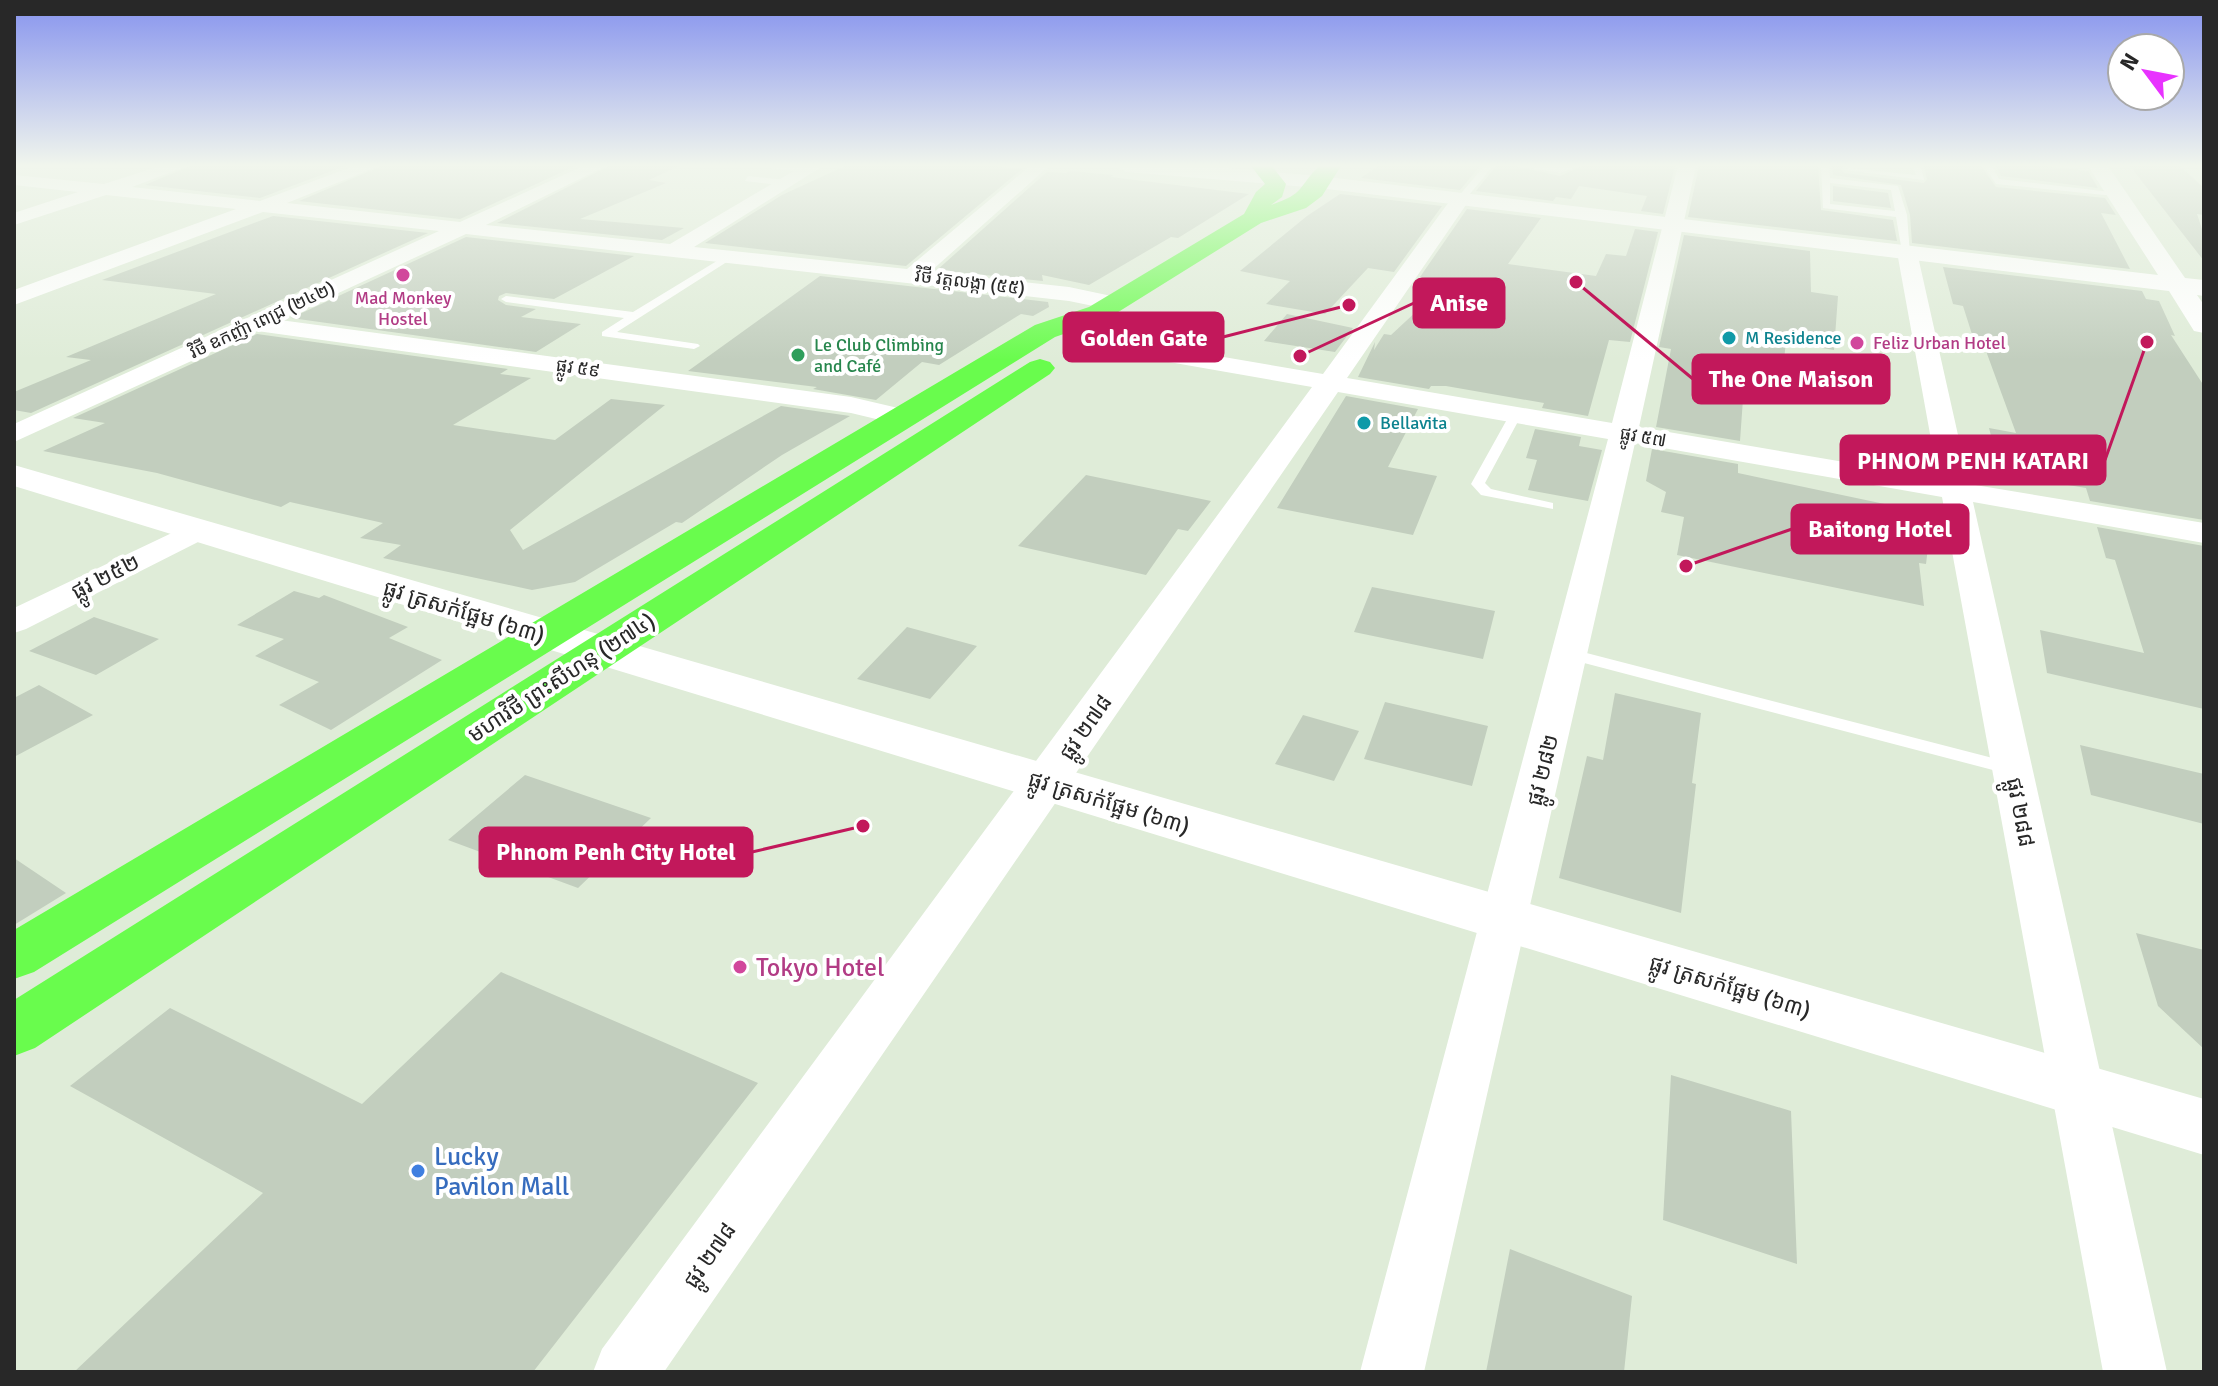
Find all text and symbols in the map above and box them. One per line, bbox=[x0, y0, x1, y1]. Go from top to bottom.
north arrow bbox=[2106, 32, 2186, 112]
text: N bbox=[2114, 48, 2145, 75]
street label: វិថី វត្តលង្កា (៥៥) bbox=[913, 264, 1026, 300]
marker: Mad Monkey Hostel bbox=[394, 266, 412, 284]
street label: វិថី ឧកញ៉ា ពេជ្រ (២៤២) bbox=[185, 276, 338, 364]
callout: Anise bbox=[1414, 279, 1504, 327]
place label: Mad Monkey Hostel bbox=[355, 287, 452, 330]
text: Anise bbox=[1430, 288, 1488, 318]
callout: Golden Gate bbox=[1064, 313, 1223, 361]
text: Golden Gate bbox=[1080, 323, 1208, 353]
place label: M Residence bbox=[1745, 327, 1842, 349]
marker: M Residence bbox=[1720, 329, 1738, 347]
place label: Feliz Urban Hotel bbox=[1873, 332, 2006, 354]
place label: Le Club Climbing and Café bbox=[814, 334, 944, 377]
marker: Feliz Urban Hotel bbox=[1848, 334, 1866, 352]
marker: Le Club Climbing and Café bbox=[789, 346, 807, 364]
street label: ផ្លូវ ៥៩ bbox=[554, 354, 601, 387]
callout: The One Maison bbox=[1693, 355, 1889, 403]
text: The One Maison bbox=[1709, 364, 1873, 394]
place label: Bellavita bbox=[1380, 412, 1447, 434]
marker: Bellavita bbox=[1355, 414, 1373, 432]
street label: ផ្លូវ ៥៧ bbox=[1617, 422, 1668, 457]
callout: PHNOM PENH KATARI bbox=[1841, 436, 2105, 484]
text: PHNOM PENH KATARI bbox=[1857, 446, 2089, 476]
callout: Baitong Hotel bbox=[1792, 505, 1968, 553]
text: Baitong Hotel bbox=[1808, 514, 1952, 544]
street label: ផ្លូវ ២៥២ bbox=[67, 548, 147, 611]
street label: ផ្លូវ ត្រសក់ផ្អែម (៦៣) bbox=[378, 574, 548, 655]
street label: មហាវិថី ព្រះសីហនុ (២៧៤) bbox=[463, 607, 660, 748]
street label: ផ្លូវ ២៧៨ bbox=[1053, 689, 1123, 769]
street label: ផ្លូវ ២៨២ bbox=[1521, 731, 1571, 810]
street label: ផ្លូវ ត្រសក់ផ្អែម (៦៣) bbox=[1023, 765, 1193, 846]
street label: ផ្លូវ ២៨៨ bbox=[1994, 775, 2040, 851]
callout: Phnom Penh City Hotel bbox=[480, 828, 752, 876]
text: Phnom Penh City Hotel bbox=[496, 837, 736, 867]
street label: ផ្លូវ ត្រសក់ផ្អែម (៦៣) bbox=[1644, 949, 1814, 1030]
place label: Tokyo Hotel bbox=[756, 952, 885, 984]
marker: Tokyo Hotel bbox=[731, 958, 749, 976]
place label: Lucky Pavilon Mall bbox=[434, 1141, 569, 1203]
marker: Lucky Pavilon Mall bbox=[409, 1162, 427, 1180]
street label: ផ្លូវ ២៧៨ bbox=[677, 1217, 747, 1297]

